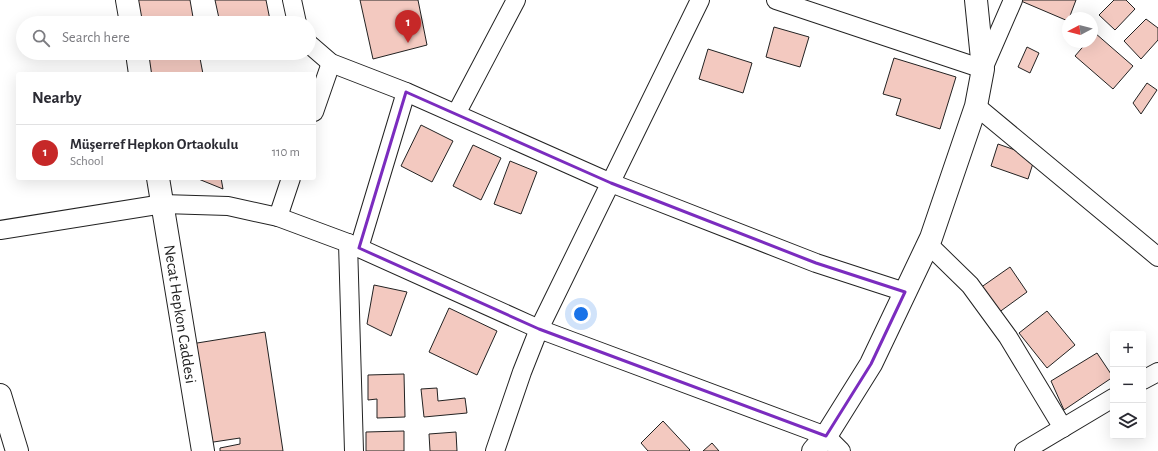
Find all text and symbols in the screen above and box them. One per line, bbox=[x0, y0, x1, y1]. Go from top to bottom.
pin: 1 bbox=[395, 10, 421, 43]
north arrow bbox=[1062, 12, 1098, 48]
search box bbox=[16, 16, 316, 60]
icon: search bbox=[30, 27, 52, 49]
text: Search here bbox=[62, 30, 130, 45]
text: Nearby bbox=[32, 89, 82, 106]
text: Müşerref Hepkon Ortaokulu bbox=[70, 137, 238, 152]
text: 1 bbox=[43, 146, 47, 159]
text: 110 m bbox=[272, 146, 300, 159]
text: School bbox=[70, 155, 104, 168]
street label: Necat Hepkon Caddesi bbox=[161, 244, 199, 385]
your location bbox=[571, 304, 591, 324]
map controls bbox=[1110, 331, 1146, 439]
button: + bbox=[1110, 331, 1146, 367]
button: − bbox=[1110, 367, 1146, 403]
button: layers bbox=[1110, 403, 1146, 439]

